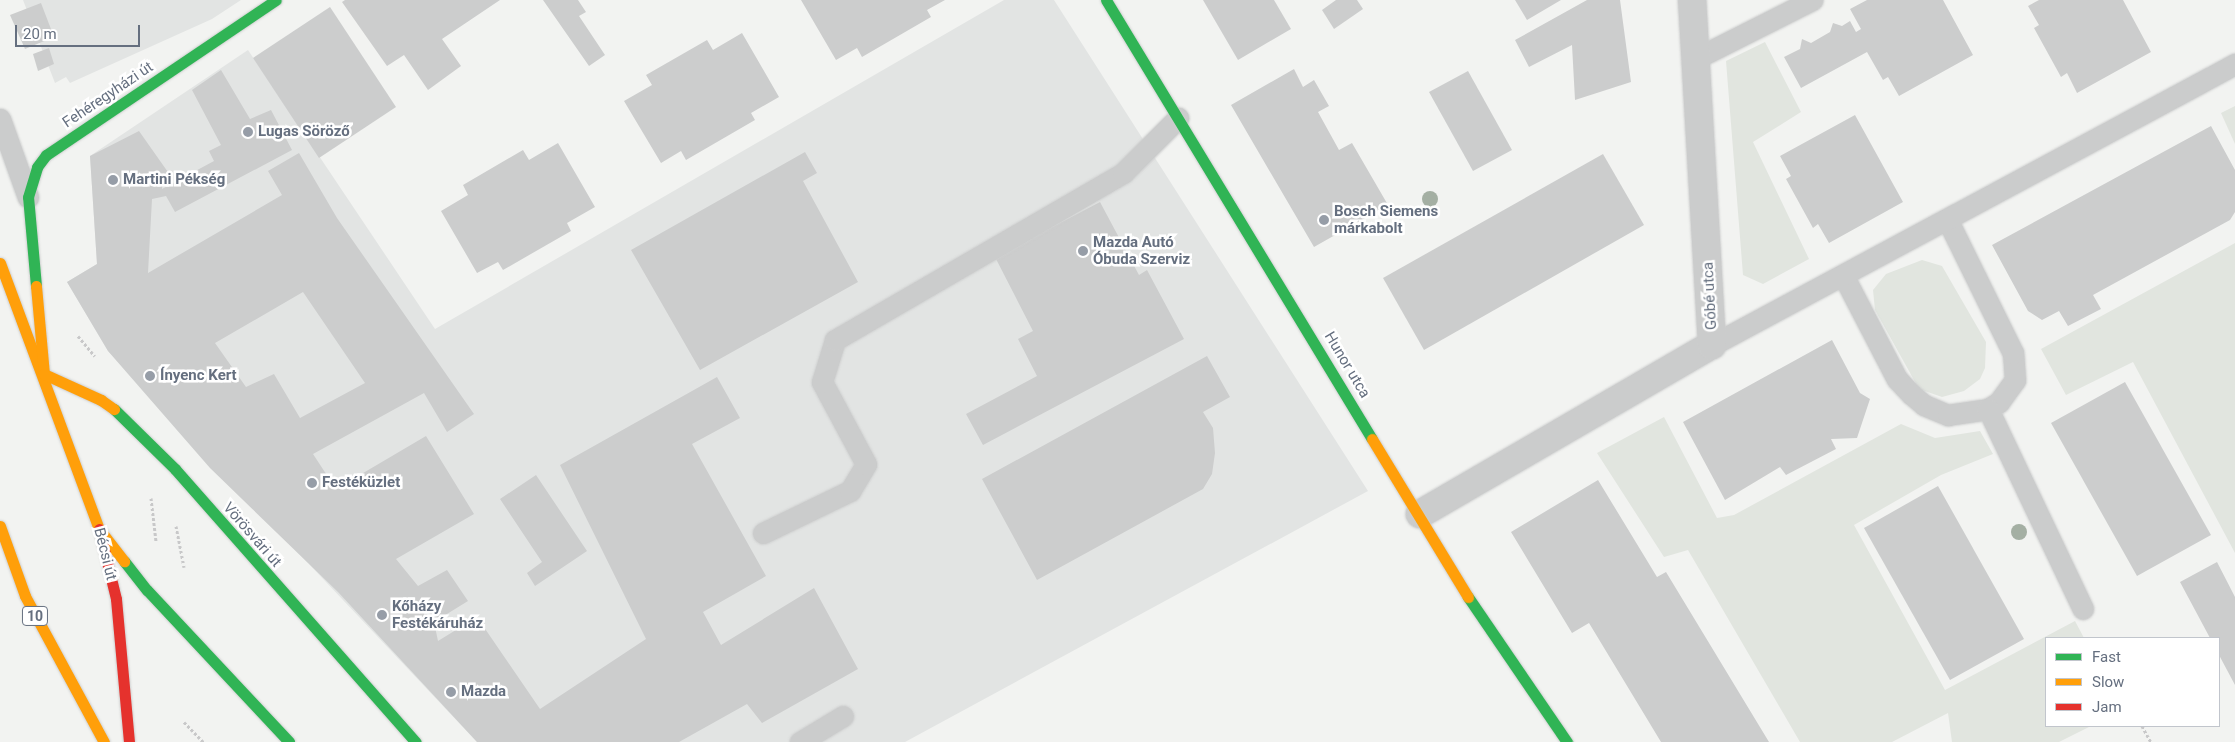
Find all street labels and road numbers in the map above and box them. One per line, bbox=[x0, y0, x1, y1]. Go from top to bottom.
street label: Fehéregyházi út bbox=[59, 58, 157, 132]
street label: Góbé utca bbox=[1699, 262, 1721, 330]
street label: Hunor utca bbox=[1320, 329, 1374, 401]
street label: Vörösvári út bbox=[219, 499, 285, 571]
street label: Bécsi út bbox=[90, 526, 120, 582]
road number: 10 bbox=[21, 604, 49, 628]

